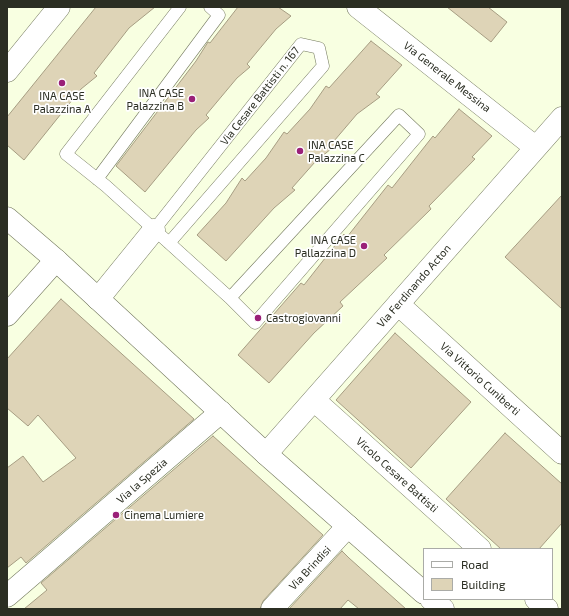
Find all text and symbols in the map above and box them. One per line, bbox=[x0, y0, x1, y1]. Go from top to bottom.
street label: Via Generale Messina bbox=[401, 39, 493, 115]
street label: Via Cesare Battisti n. 167 bbox=[218, 44, 302, 148]
marker: INA CASE Palazzina A bbox=[57, 78, 67, 88]
place label: INA CASE Palazzina B bbox=[127, 86, 184, 112]
place label: INA CASE Palazzina A bbox=[33, 89, 91, 115]
marker: INA CASE Palazzina B bbox=[187, 94, 197, 104]
place label: INA CASE Palazzina C bbox=[308, 138, 365, 164]
marker: INA CASE Palazzina C bbox=[295, 146, 305, 156]
place label: INA CASE Pallazzina D bbox=[295, 233, 356, 259]
marker: INA CASE Pallazzina D bbox=[359, 241, 369, 251]
street label: Via Ferdinando Acton bbox=[374, 242, 454, 330]
place label: Castrogiovanni bbox=[266, 311, 341, 325]
marker: Castrogiovanni bbox=[253, 313, 263, 323]
street label: Via Vittorio Cuniberti bbox=[437, 340, 523, 418]
street label: Vicolo Cesare Battisti bbox=[353, 435, 441, 515]
street label: Via la Spezia bbox=[114, 456, 170, 506]
place label: Cinema Lumiere bbox=[124, 508, 204, 522]
marker: Cinema Lumiere bbox=[111, 510, 121, 520]
street label: Via Brindisi bbox=[286, 543, 334, 593]
legend bbox=[423, 548, 553, 600]
text: Road bbox=[461, 557, 489, 571]
text: Building bbox=[461, 577, 505, 591]

